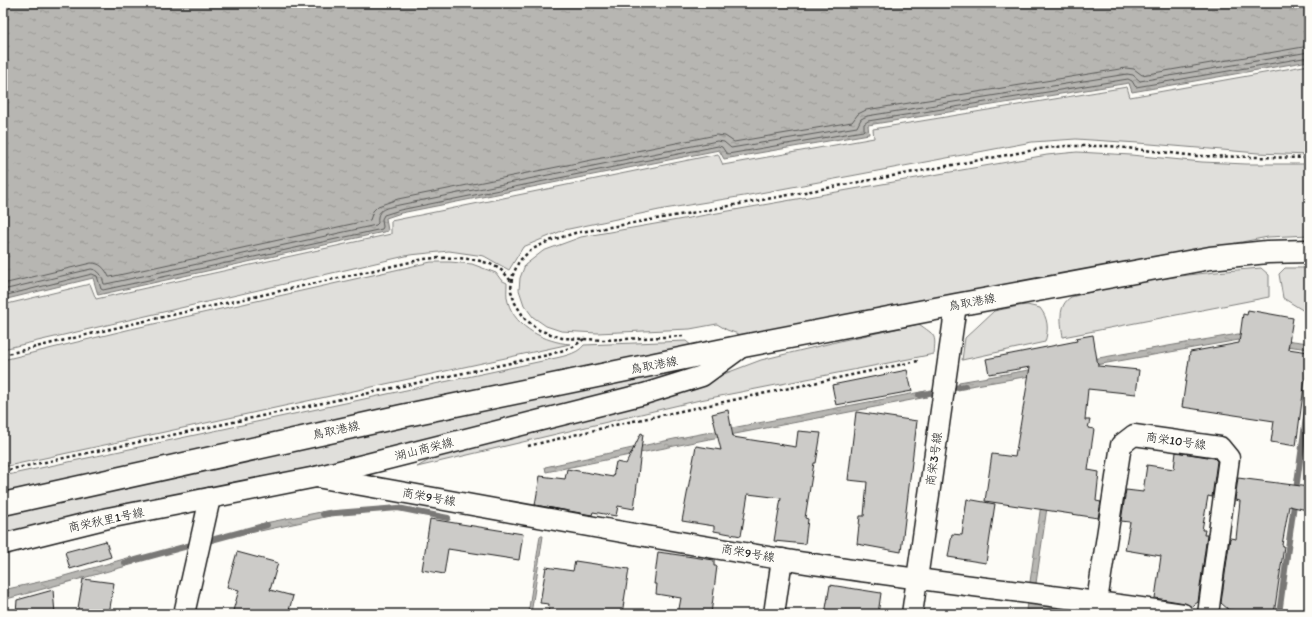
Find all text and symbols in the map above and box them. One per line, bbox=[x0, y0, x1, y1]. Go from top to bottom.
street label: 鳥取港線 bbox=[947, 291, 997, 313]
street label: 鳥取港線 bbox=[629, 354, 679, 376]
street label: 鳥取港線 bbox=[311, 418, 361, 442]
street label: 商栄10号線 bbox=[1145, 430, 1207, 452]
street label: 商栄3号線 bbox=[923, 431, 945, 487]
street label: 湖山商栄線 bbox=[393, 435, 455, 463]
street label: 商栄9号線 bbox=[401, 485, 457, 509]
street label: 商栄秋里1号線 bbox=[67, 505, 145, 535]
street label: 商栄9号線 bbox=[720, 541, 776, 565]

